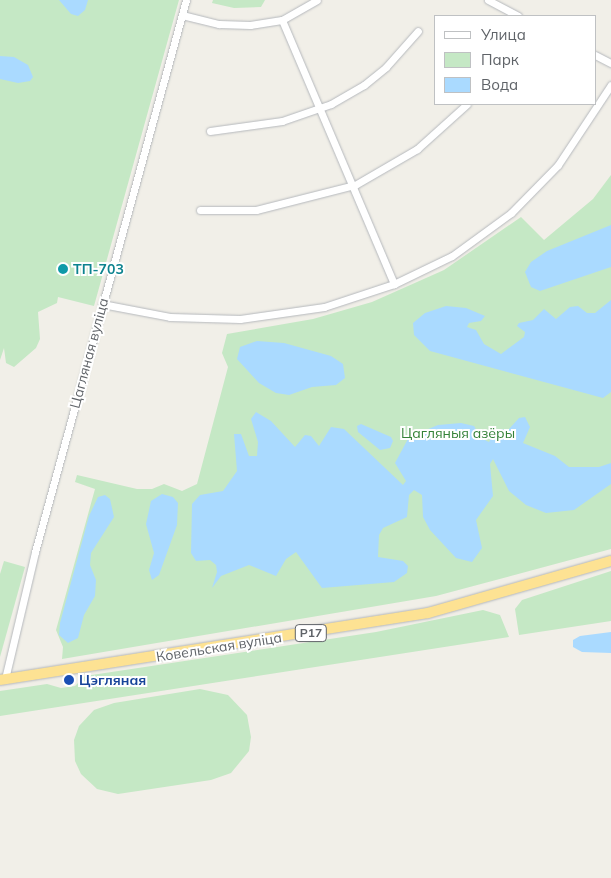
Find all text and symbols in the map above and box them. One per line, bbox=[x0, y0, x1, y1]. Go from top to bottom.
legend bbox=[434, 15, 596, 105]
text: Улица bbox=[481, 25, 526, 44]
text: Парк bbox=[481, 50, 519, 69]
text: Вода bbox=[481, 75, 518, 94]
place label: ТП-703 bbox=[73, 261, 124, 277]
marker: ТП-703 bbox=[57, 263, 69, 275]
street label: Цагляная вуліца bbox=[66, 296, 112, 410]
park label: Цагляныя азёры bbox=[401, 425, 515, 441]
road number: Р17 bbox=[295, 624, 327, 642]
street label: Ковельская вуліца bbox=[155, 629, 283, 665]
place label: Цэгляная bbox=[79, 672, 146, 688]
marker: Цэгляная bbox=[63, 674, 75, 686]

